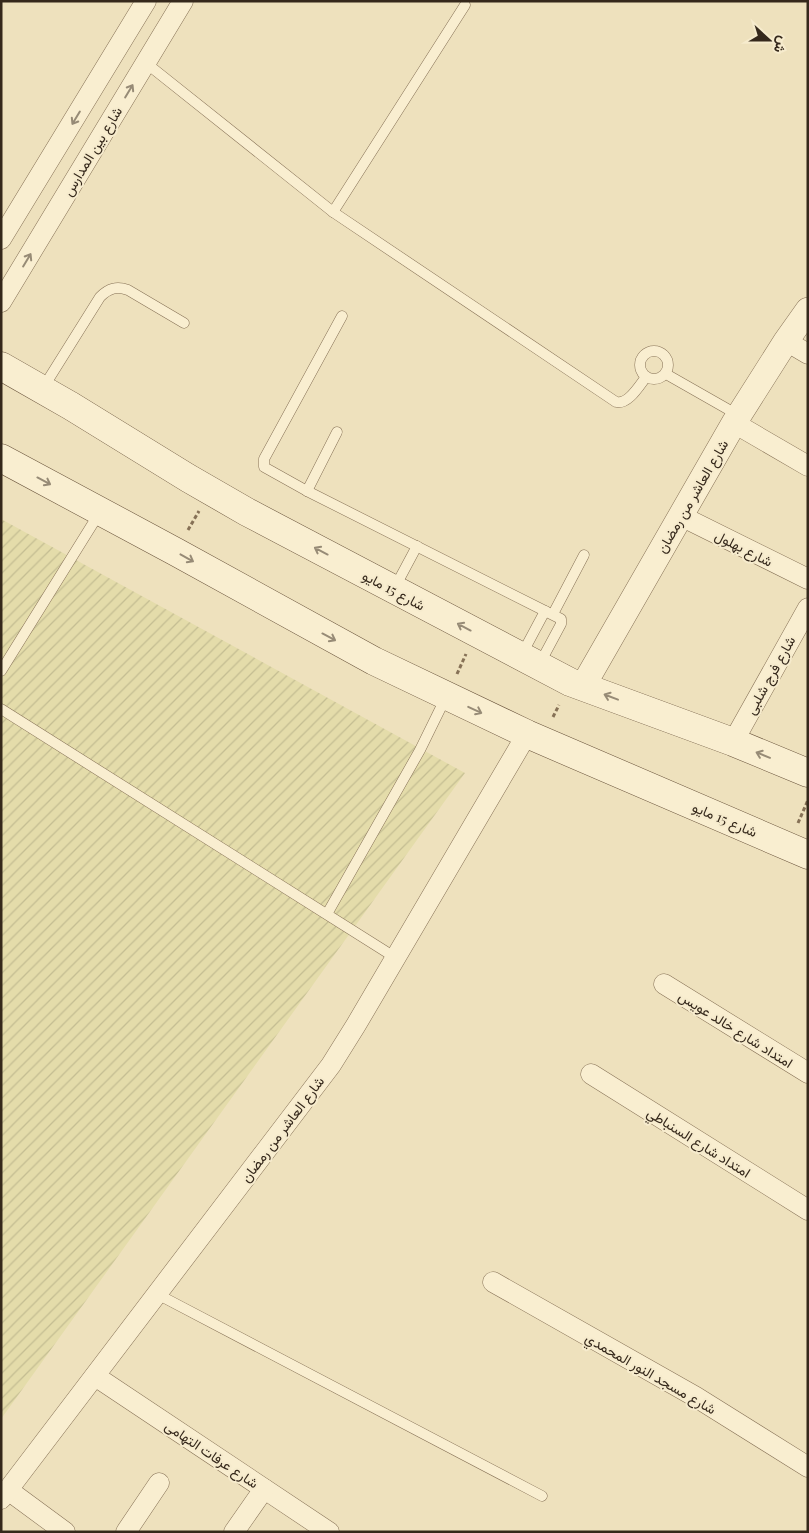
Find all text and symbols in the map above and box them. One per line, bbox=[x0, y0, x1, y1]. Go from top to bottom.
north arrow bbox=[744, 15, 794, 65]
text: ش bbox=[770, 34, 793, 56]
one-way arrow bbox=[123, 84, 134, 98]
street label: شارع بين المدارس bbox=[58, 103, 128, 200]
one-way arrow bbox=[70, 110, 80, 124]
one-way arrow bbox=[22, 253, 32, 267]
street label: شارع العاشر من رمضان bbox=[652, 436, 734, 557]
one-way arrow bbox=[37, 476, 52, 486]
street label: شارع بهلول bbox=[711, 525, 776, 572]
one-way arrow bbox=[313, 546, 328, 556]
one-way arrow bbox=[180, 553, 195, 563]
street label: شارع 15 مايو bbox=[358, 566, 429, 616]
one-way arrow bbox=[457, 622, 472, 632]
one-way arrow bbox=[322, 632, 337, 642]
street label: شارع فرج شلبى bbox=[741, 632, 801, 719]
one-way arrow bbox=[604, 692, 619, 701]
one-way arrow bbox=[467, 705, 482, 715]
one-way arrow bbox=[756, 749, 771, 759]
street label: شارع 15 مايو bbox=[689, 797, 760, 843]
street label: امتداد شارع خالد عويس bbox=[674, 986, 797, 1074]
street label: شارع العاشر من رمضان bbox=[236, 1072, 330, 1187]
street label: امتداد شارع السنباطي bbox=[642, 1102, 754, 1184]
street label: شارع مسجد النور المحمدي bbox=[581, 1328, 720, 1421]
street label: شارع عرفات التهامى bbox=[160, 1416, 262, 1494]

